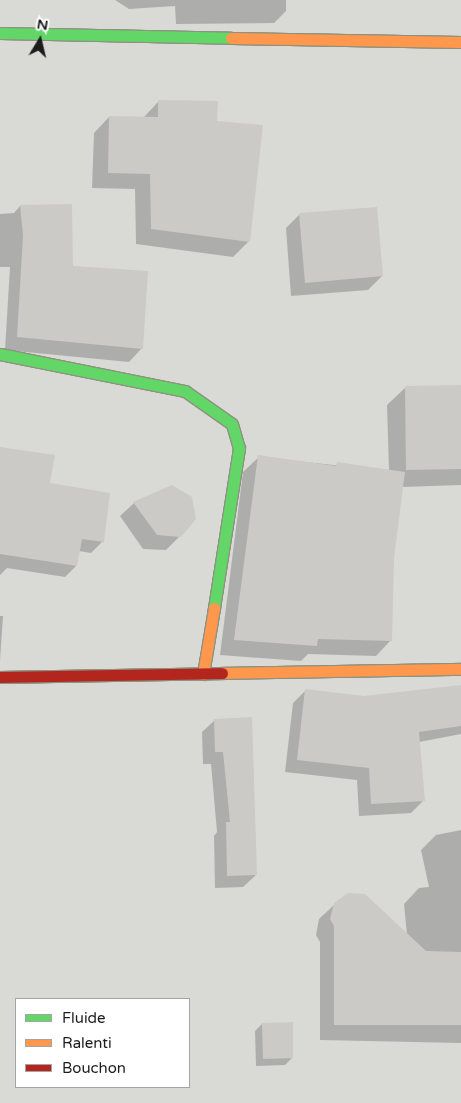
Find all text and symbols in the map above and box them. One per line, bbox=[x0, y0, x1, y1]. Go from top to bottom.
north arrow bbox=[15, 15, 65, 65]
text: N bbox=[36, 15, 49, 34]
legend bbox=[15, 998, 190, 1088]
text: Fluide bbox=[62, 1009, 106, 1027]
text: Ralenti bbox=[62, 1034, 112, 1052]
text: Bouchon bbox=[62, 1059, 126, 1077]

